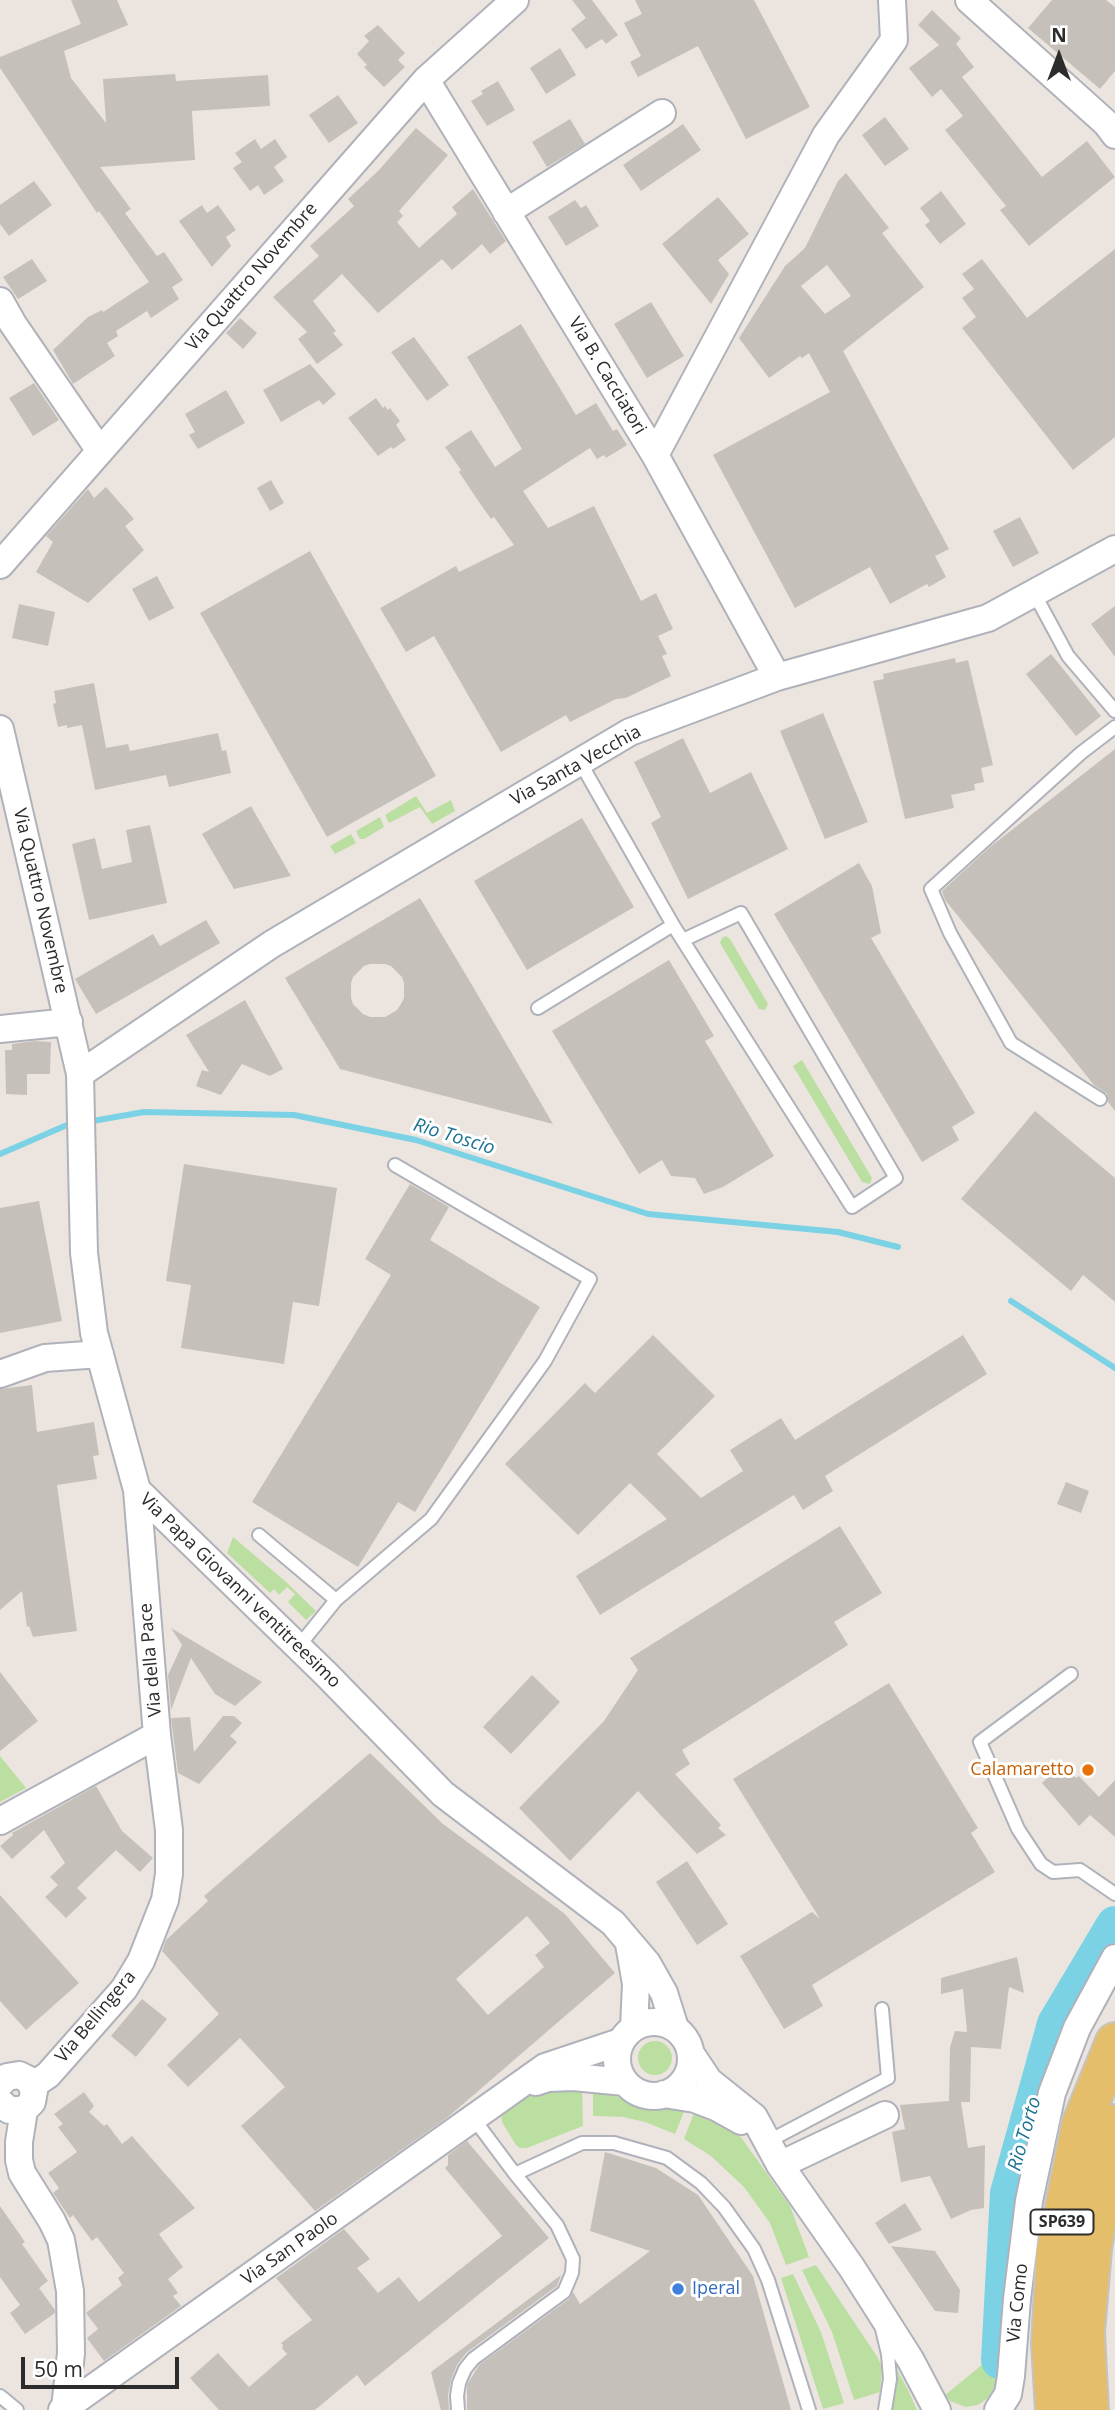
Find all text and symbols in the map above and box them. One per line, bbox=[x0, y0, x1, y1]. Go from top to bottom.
north arrow bbox=[1024, 21, 1094, 91]
text: N bbox=[1051, 22, 1067, 48]
street label: Via Quattro Novembre bbox=[182, 198, 322, 356]
street label: Via B. Cacciatori bbox=[563, 313, 651, 439]
street label: Via Santa Vecchia bbox=[507, 721, 645, 811]
street label: Via Quattro Novembre bbox=[8, 806, 72, 996]
water label: Rio Toscio bbox=[411, 1114, 497, 1160]
street label: Via Papa Giovanni ventitreesimo bbox=[135, 1489, 345, 1693]
street label: Via della Pace bbox=[135, 1602, 167, 1718]
place label: Calamaretto bbox=[970, 1759, 1074, 1781]
marker: Calamaretto bbox=[1080, 1762, 1096, 1778]
street label: Via Bellingera bbox=[51, 1967, 141, 2067]
water label: Rio Torto bbox=[1004, 2094, 1046, 2174]
street label: Via San Paolo bbox=[238, 2208, 342, 2290]
road number: SP639 bbox=[1030, 2210, 1094, 2234]
street label: Via Como bbox=[1003, 2262, 1033, 2344]
place label: Iperal bbox=[692, 2278, 740, 2300]
marker: Iperal bbox=[670, 2281, 686, 2297]
scale bar bbox=[24, 2344, 182, 2388]
text: 50 m bbox=[34, 2355, 83, 2383]

